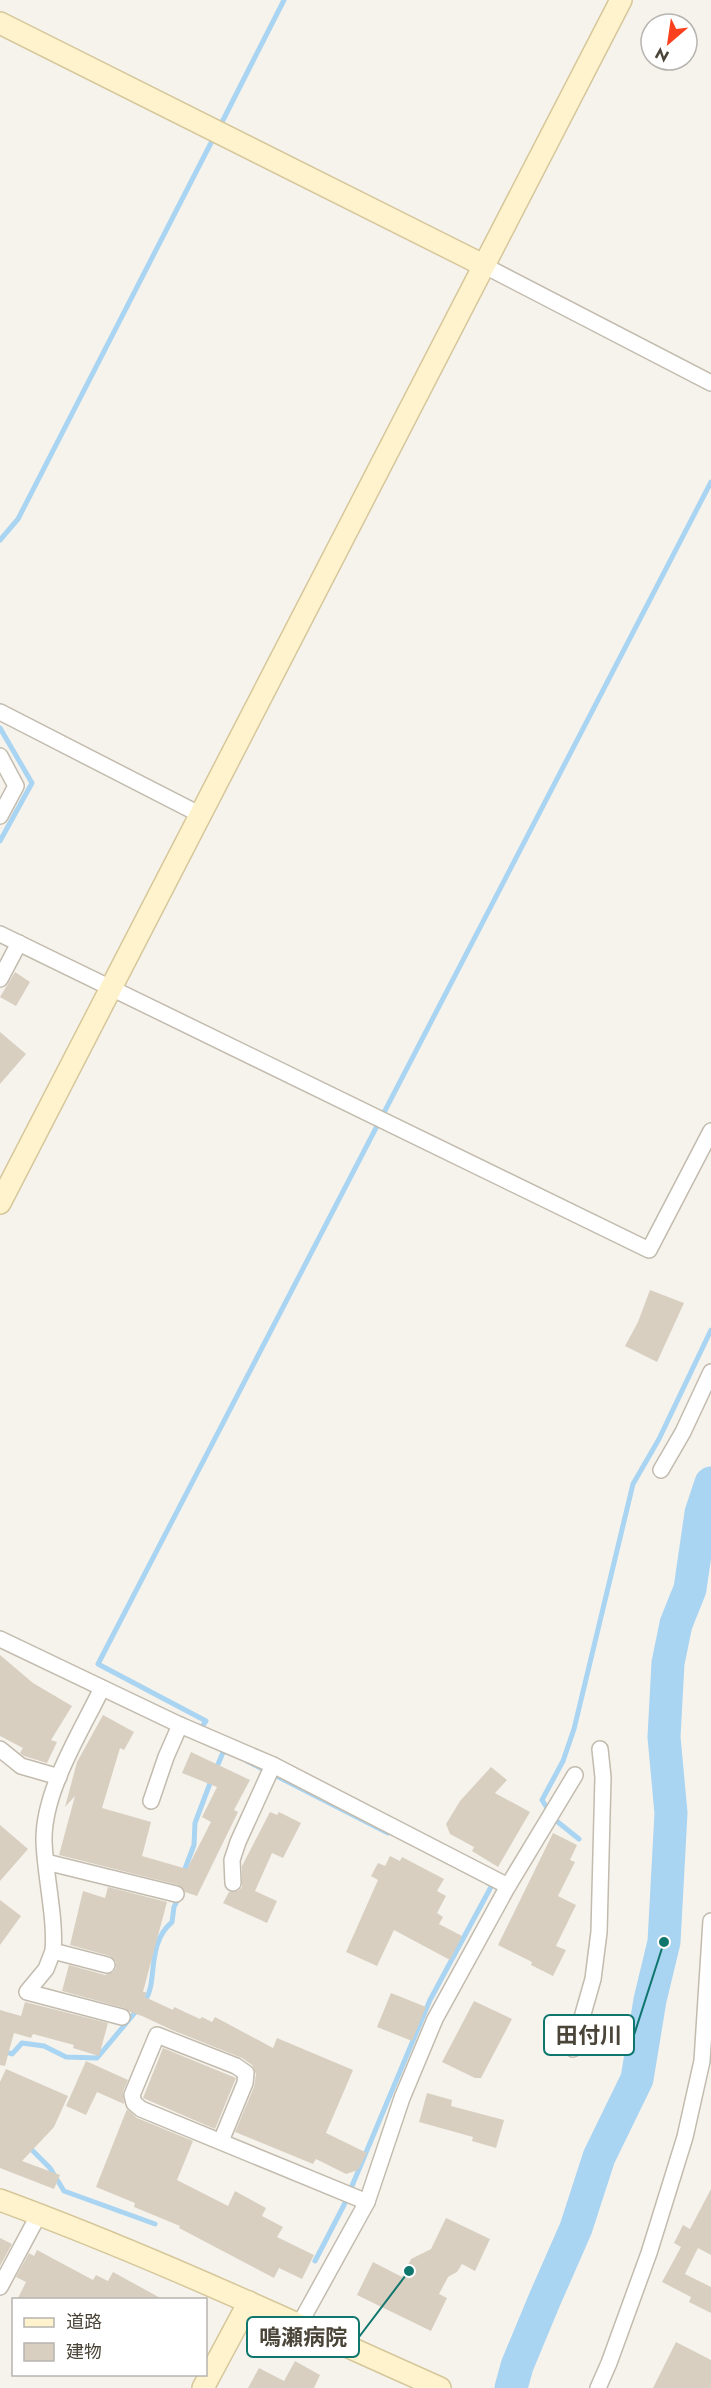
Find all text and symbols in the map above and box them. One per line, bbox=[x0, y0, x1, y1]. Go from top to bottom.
north arrow bbox=[639, 12, 699, 72]
text: N bbox=[651, 42, 673, 68]
callout: 田付川 bbox=[544, 2015, 634, 2055]
text: 田付川 bbox=[556, 2019, 622, 2051]
legend bbox=[12, 2298, 207, 2376]
text: 道路 bbox=[66, 2309, 102, 2335]
callout: 鳴瀬病院 bbox=[247, 2317, 359, 2357]
text: 鳴瀬病院 bbox=[259, 2321, 347, 2353]
text: 建物 bbox=[66, 2339, 102, 2365]

